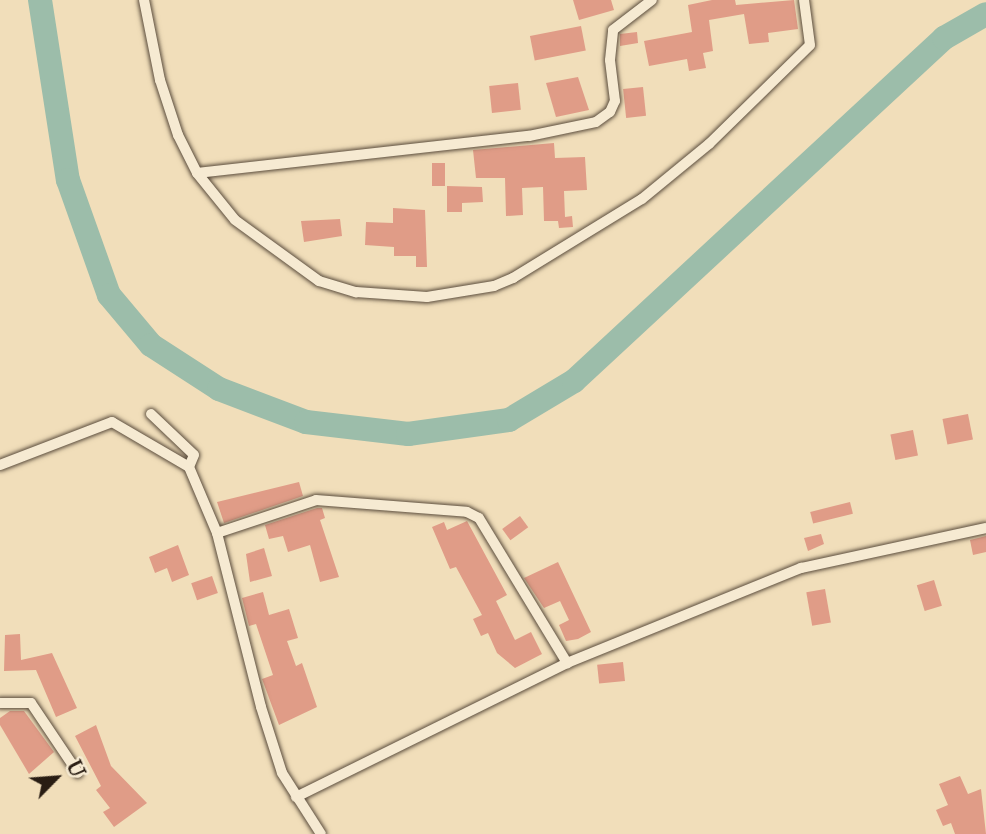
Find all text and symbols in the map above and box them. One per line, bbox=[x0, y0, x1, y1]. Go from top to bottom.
north arrow bbox=[21, 743, 91, 813]
text: U bbox=[61, 757, 89, 781]

